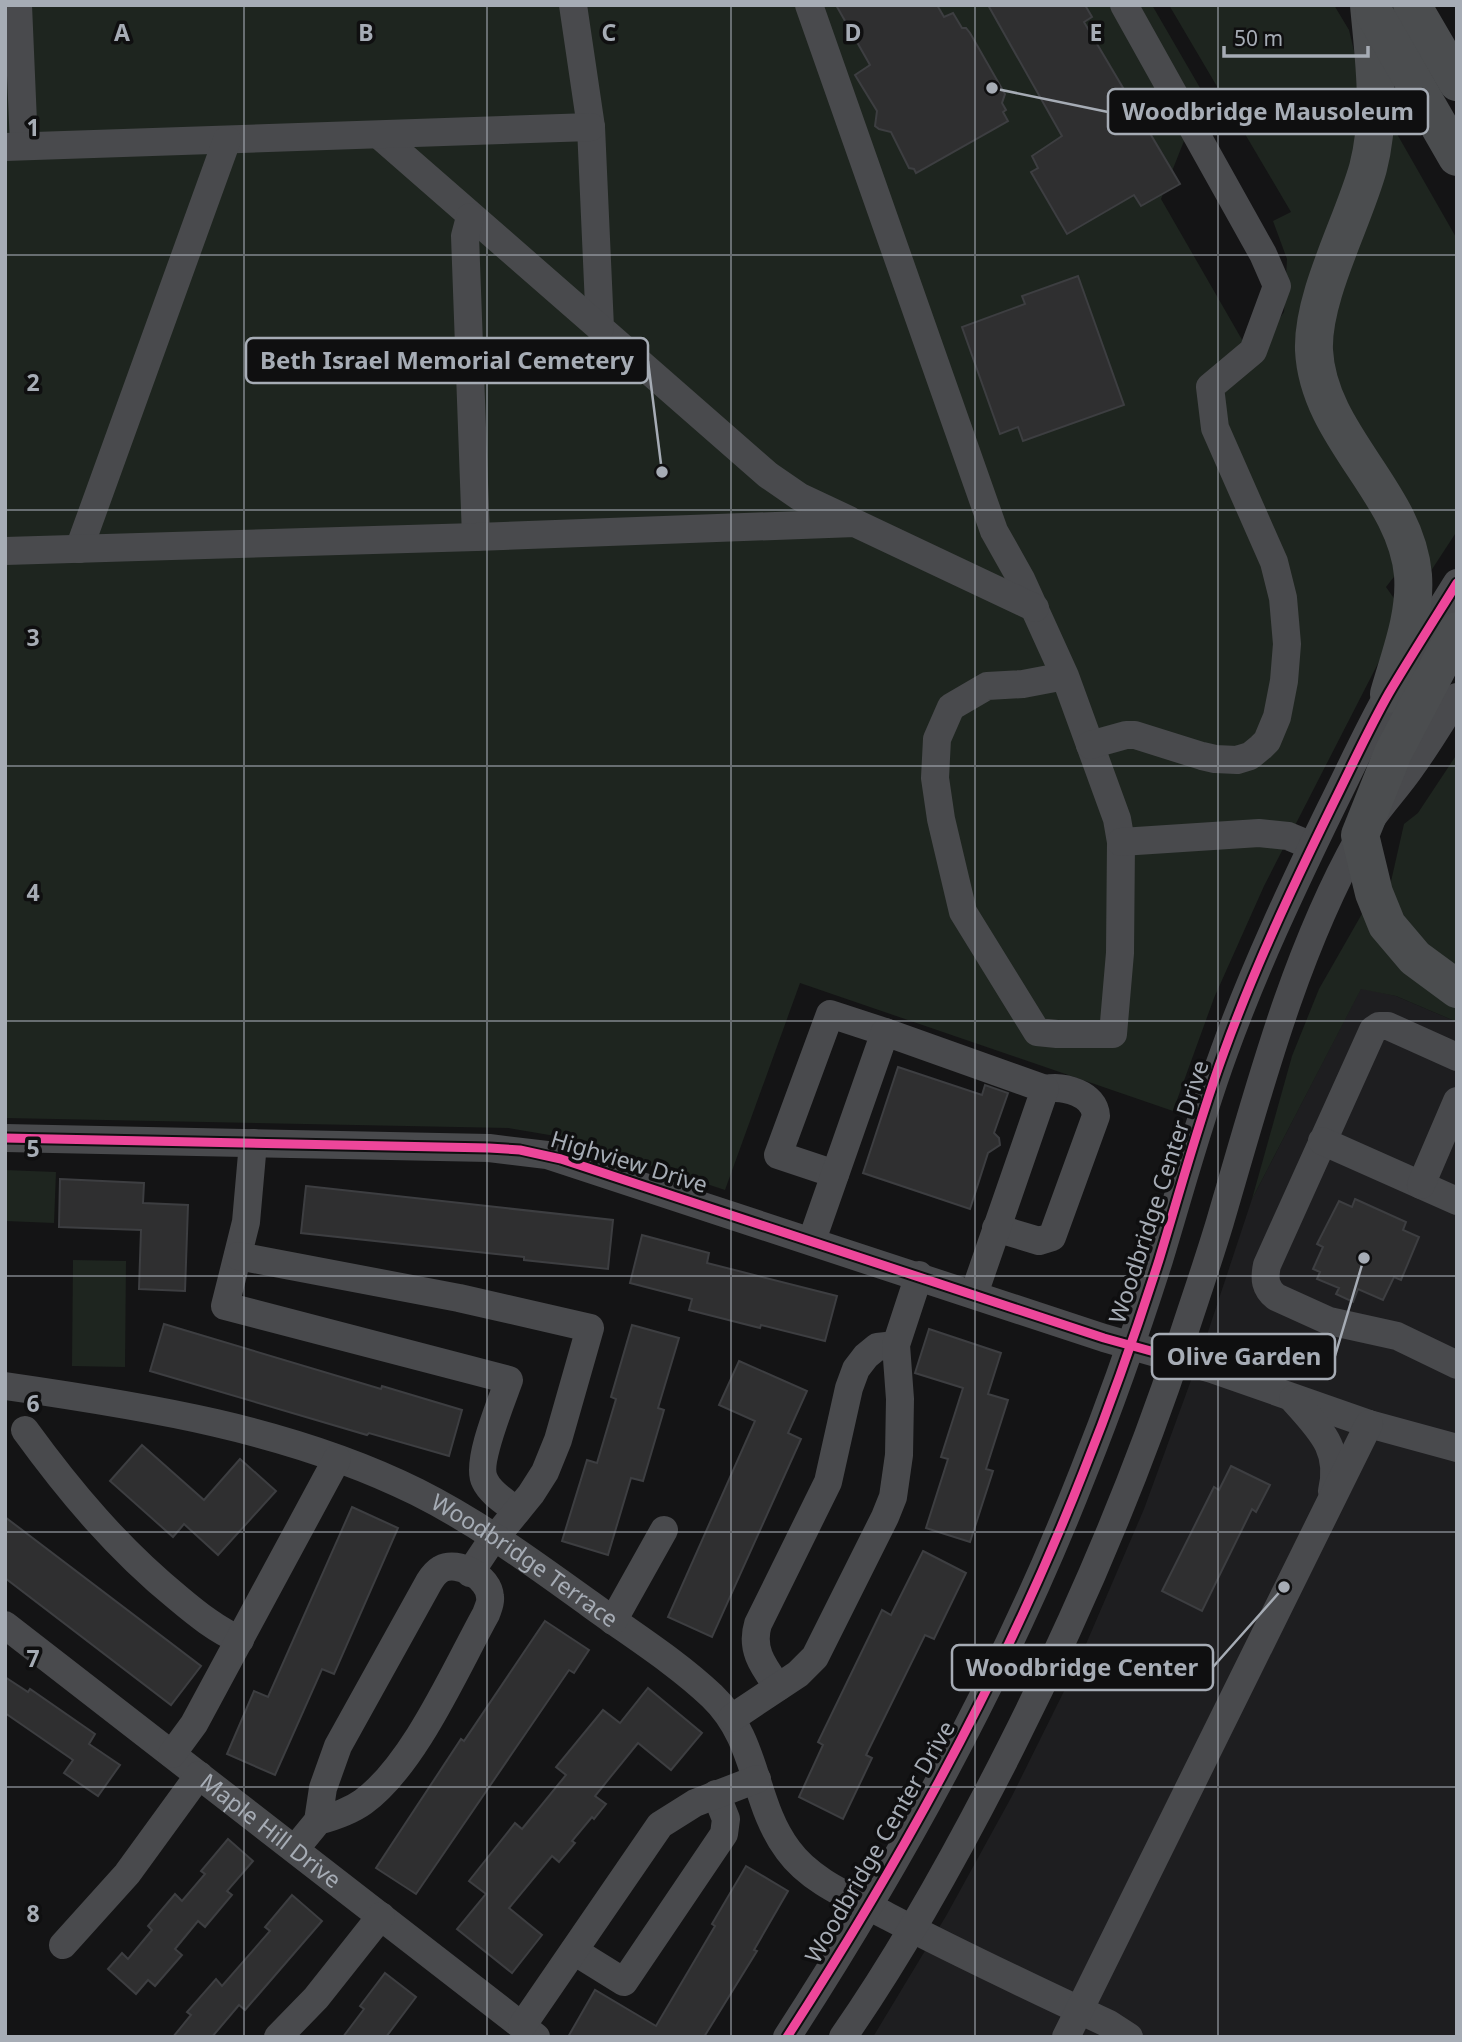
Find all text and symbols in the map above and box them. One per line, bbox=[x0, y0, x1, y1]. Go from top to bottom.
scale bar bbox=[1224, 14, 1368, 58]
text: A bbox=[114, 16, 130, 48]
text: B bbox=[358, 16, 374, 48]
text: C bbox=[602, 16, 617, 48]
text: D bbox=[845, 16, 861, 48]
text: E bbox=[1090, 16, 1102, 48]
text: 50 m bbox=[1234, 24, 1283, 52]
callout: Woodbridge Mausoleum bbox=[1108, 89, 1428, 134]
text: Woodbridge Mausoleum bbox=[1122, 94, 1414, 127]
text: 1 bbox=[26, 111, 40, 143]
callout: Beth Israel Memorial Cemetery bbox=[246, 338, 648, 383]
text: Beth Israel Memorial Cemetery bbox=[260, 343, 634, 376]
text: 2 bbox=[26, 366, 40, 398]
text: 3 bbox=[26, 621, 40, 653]
text: 4 bbox=[26, 876, 40, 908]
street label: Woodbridge Center Drive bbox=[1100, 1056, 1216, 1327]
street label: Highview Drive bbox=[547, 1122, 712, 1200]
text: 5 bbox=[26, 1132, 40, 1164]
callout: Olive Garden bbox=[1152, 1334, 1335, 1379]
text: Olive Garden bbox=[1167, 1339, 1321, 1372]
text: 6 bbox=[26, 1387, 40, 1419]
street label: Woodbridge Terrace bbox=[426, 1485, 625, 1634]
text: 7 bbox=[26, 1642, 40, 1674]
callout: Woodbridge Center bbox=[952, 1645, 1213, 1690]
text: Woodbridge Center bbox=[966, 1650, 1199, 1683]
street label: Woodbridge Center Drive bbox=[797, 1714, 962, 1969]
street label: Maple Hill Drive bbox=[194, 1765, 348, 1895]
text: 8 bbox=[26, 1897, 40, 1929]

